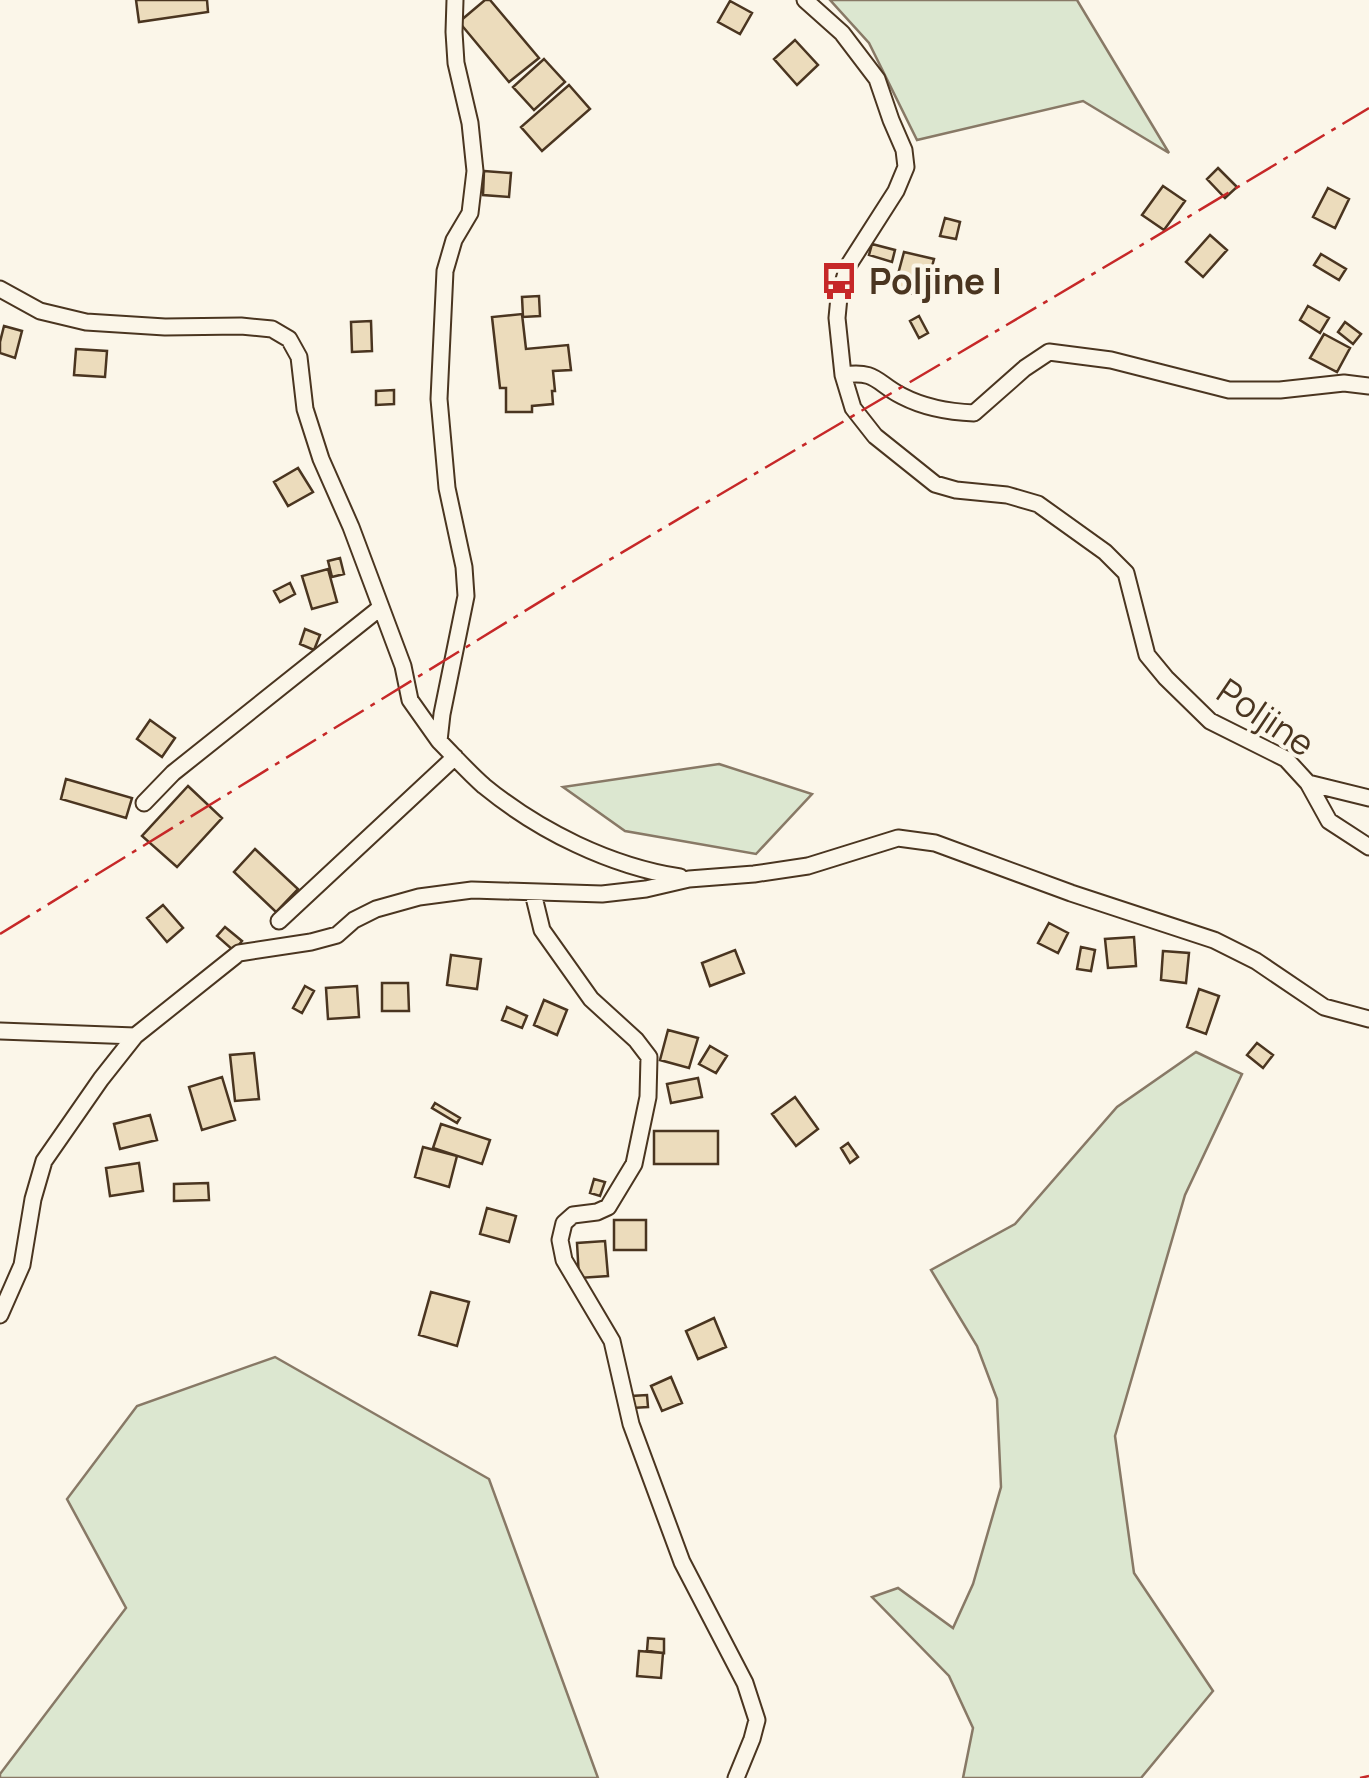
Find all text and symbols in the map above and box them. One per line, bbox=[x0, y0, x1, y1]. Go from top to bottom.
place label: Poljine I bbox=[869, 257, 1002, 305]
bus stop icon: Poljine I bbox=[818, 260, 860, 302]
street label: Poljine bbox=[1208, 667, 1324, 767]

